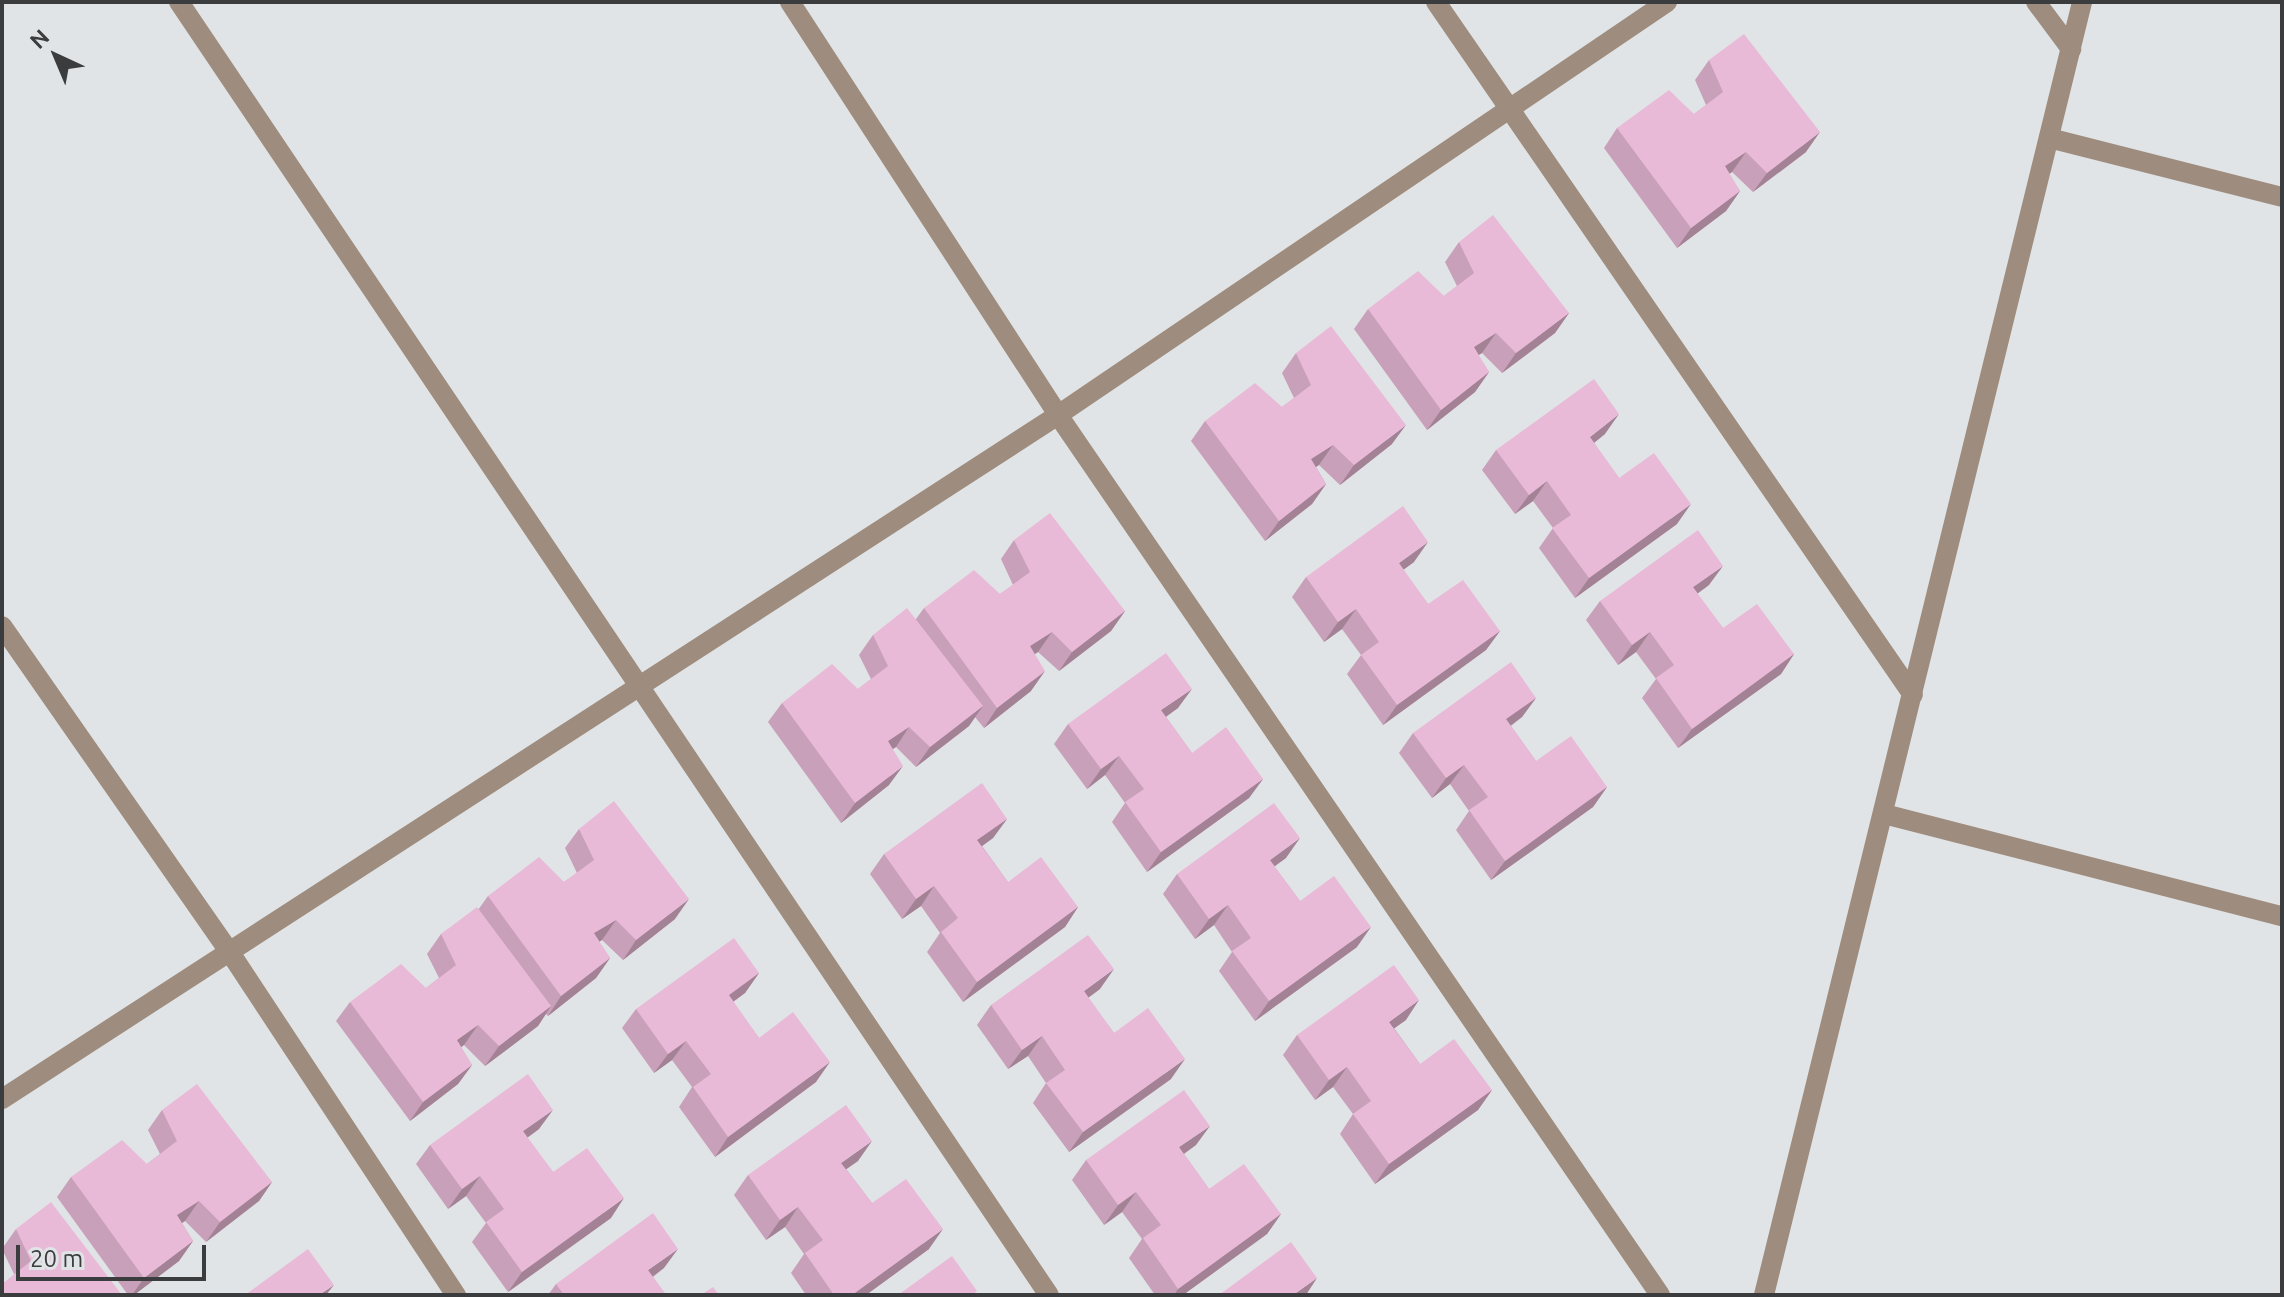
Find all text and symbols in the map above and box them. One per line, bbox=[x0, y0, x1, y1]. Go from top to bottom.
north arrow bbox=[16, 16, 96, 96]
text: N bbox=[24, 24, 54, 53]
scale bar bbox=[20, 1229, 210, 1279]
text: 20 m bbox=[30, 1245, 83, 1272]

